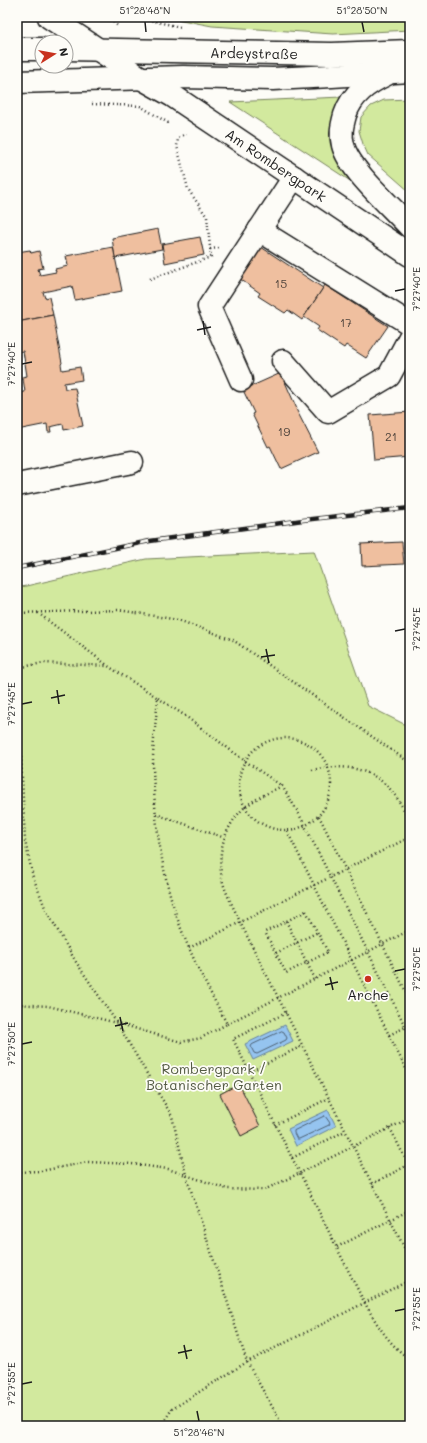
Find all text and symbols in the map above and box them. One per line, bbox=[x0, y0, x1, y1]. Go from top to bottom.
text: 51°28'48"N bbox=[120, 3, 170, 17]
text: 51°28'50"N bbox=[337, 3, 387, 17]
north arrow bbox=[34, 34, 74, 74]
street label: Ardeystraße bbox=[210, 43, 298, 63]
text: N bbox=[56, 46, 72, 58]
street label: Am Rombergpark bbox=[222, 124, 330, 206]
text: 7°27'40"E bbox=[409, 267, 423, 311]
house number: 15 bbox=[275, 275, 287, 291]
house number: 17 bbox=[340, 314, 352, 330]
text: 7°27'40"E bbox=[4, 342, 18, 386]
house number: 19 bbox=[278, 423, 290, 439]
house number: 21 bbox=[385, 428, 397, 444]
text: 7°27'45"E bbox=[409, 607, 423, 651]
text: 7°27'45"E bbox=[4, 682, 18, 726]
text: 7°27'50"E bbox=[409, 947, 423, 991]
marker: Arche bbox=[363, 974, 373, 984]
place label: Arche bbox=[347, 985, 389, 1004]
text: 7°27'50"E bbox=[4, 1022, 18, 1066]
park label: Rombergpark / Botanischer Garten bbox=[146, 1059, 282, 1094]
text: 7°27'55"E bbox=[409, 1287, 423, 1331]
text: 7°27'55"E bbox=[4, 1362, 18, 1406]
text: 51°28'46"N bbox=[174, 1425, 224, 1439]

